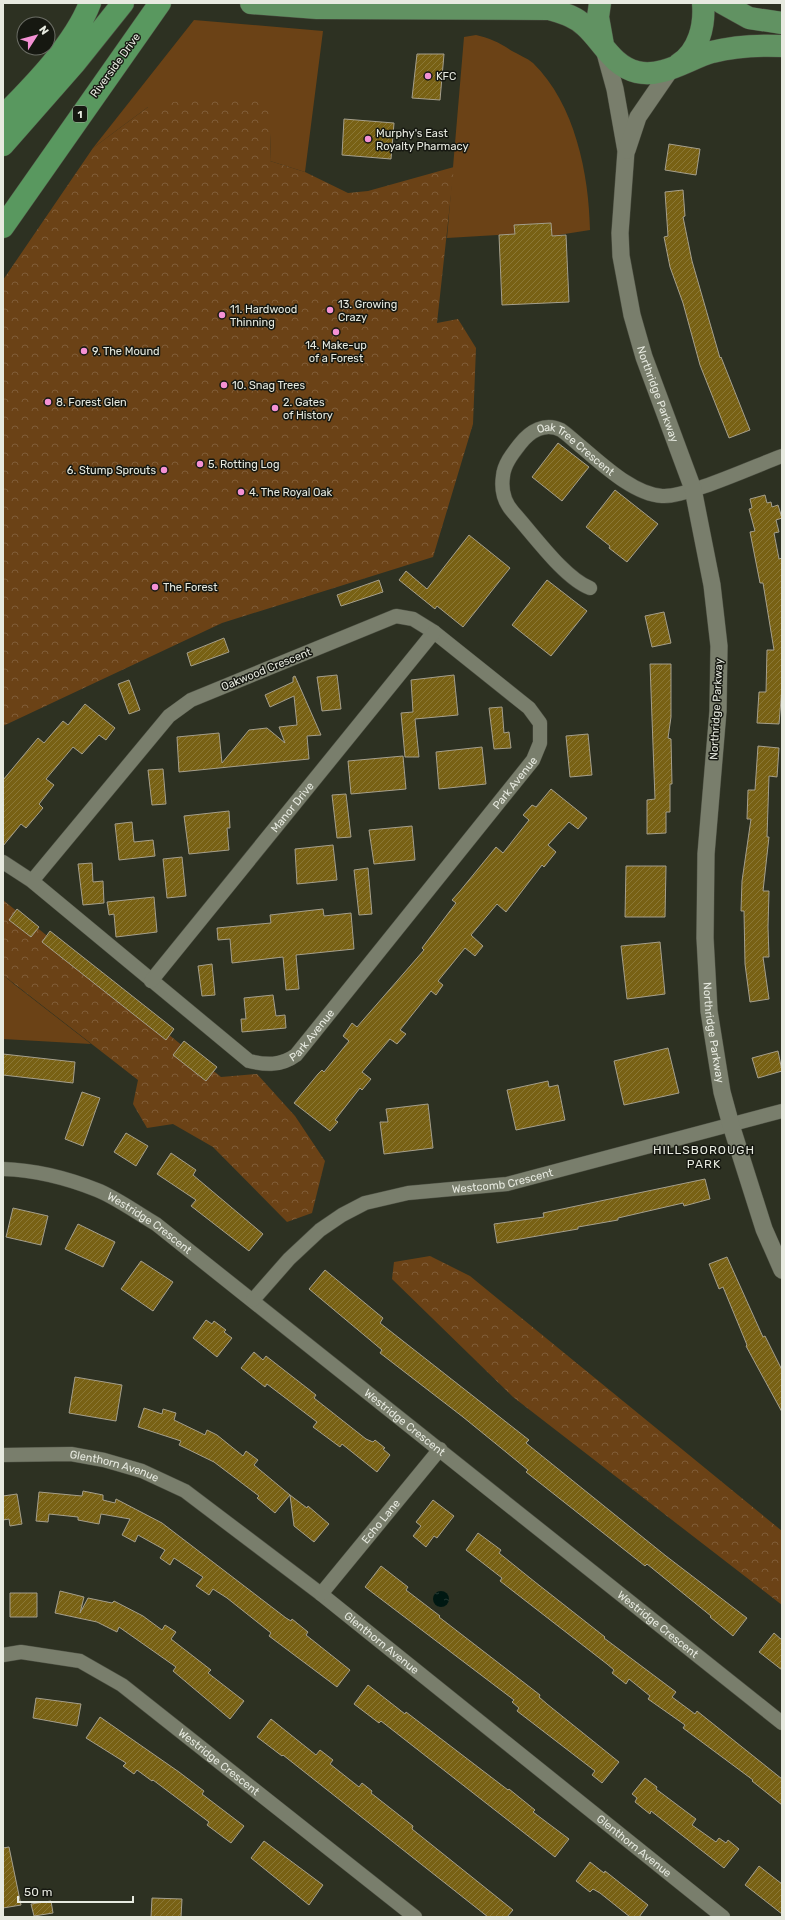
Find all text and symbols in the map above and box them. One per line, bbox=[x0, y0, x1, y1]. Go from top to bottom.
north arrow bbox=[16, 16, 56, 56]
text: N bbox=[36, 23, 51, 38]
street label: Riverside Drive bbox=[88, 31, 143, 100]
place label: KFC bbox=[436, 70, 456, 83]
marker: KFC bbox=[423, 71, 433, 81]
road number: 1 bbox=[73, 106, 87, 122]
place label: Murphy's East Royalty Pharmacy bbox=[376, 127, 468, 153]
marker: Murphy's East Royalty Pharmacy bbox=[363, 134, 373, 144]
place label: 13. Growing Crazy bbox=[338, 298, 397, 324]
place label: 11. Hardwood Thinning bbox=[230, 303, 297, 329]
marker: 13. Growing Crazy bbox=[325, 305, 335, 315]
marker: 11. Hardwood Thinning bbox=[217, 310, 227, 320]
marker: 14. Make-up of a Forest bbox=[331, 327, 341, 337]
place label: 14. Make-up of a Forest bbox=[305, 339, 367, 365]
place label: 9. The Mound bbox=[92, 345, 160, 358]
street label: Northridge Parkway bbox=[634, 345, 681, 444]
marker: 9. The Mound bbox=[79, 346, 89, 356]
place label: 10. Snag Trees bbox=[232, 379, 305, 392]
marker: 10. Snag Trees bbox=[219, 380, 229, 390]
place label: 8. Forest Glen bbox=[56, 396, 127, 409]
place label: 2. Gates of History bbox=[283, 396, 333, 422]
marker: 8. Forest Glen bbox=[43, 397, 53, 407]
marker: 2. Gates of History bbox=[270, 403, 280, 413]
street label: Oak Tree Crescent bbox=[535, 421, 617, 479]
place label: 5. Rotting Log bbox=[208, 458, 279, 471]
marker: 5. Rotting Log bbox=[195, 459, 205, 469]
place label: 6. Stump Sprouts bbox=[67, 464, 156, 477]
marker: 6. Stump Sprouts bbox=[159, 465, 169, 475]
place label: 4. The Royal Oak bbox=[249, 486, 333, 499]
marker: 4. The Royal Oak bbox=[236, 487, 246, 497]
place label: The Forest bbox=[163, 581, 218, 594]
marker: The Forest bbox=[150, 582, 160, 592]
street label: Oakwood Crescent bbox=[219, 645, 314, 693]
street label: Northridge Parkway bbox=[707, 658, 726, 760]
street label: Park Avenue bbox=[490, 754, 540, 812]
street label: Manor Drive bbox=[268, 780, 317, 835]
street label: Northridge Parkway bbox=[700, 982, 726, 1084]
street label: Park Avenue bbox=[287, 1007, 337, 1065]
district label: HILLSBOROUGH PARK bbox=[653, 1143, 755, 1171]
street label: Westcomb Crescent bbox=[451, 1166, 555, 1196]
street label: Westridge Crescent bbox=[105, 1190, 195, 1257]
street label: Westridge Crescent bbox=[361, 1386, 448, 1459]
street label: Glenthorn Avenue bbox=[69, 1448, 161, 1485]
street label: Echo Lane bbox=[359, 1497, 403, 1546]
street label: Westridge Crescent bbox=[615, 1588, 701, 1661]
street label: Glenthorn Avenue bbox=[341, 1609, 421, 1677]
street label: Westridge Crescent bbox=[175, 1726, 262, 1799]
street label: Glenthorn Avenue bbox=[594, 1812, 674, 1880]
scale bar bbox=[18, 1878, 133, 1904]
text: 50 m bbox=[24, 1885, 52, 1899]

